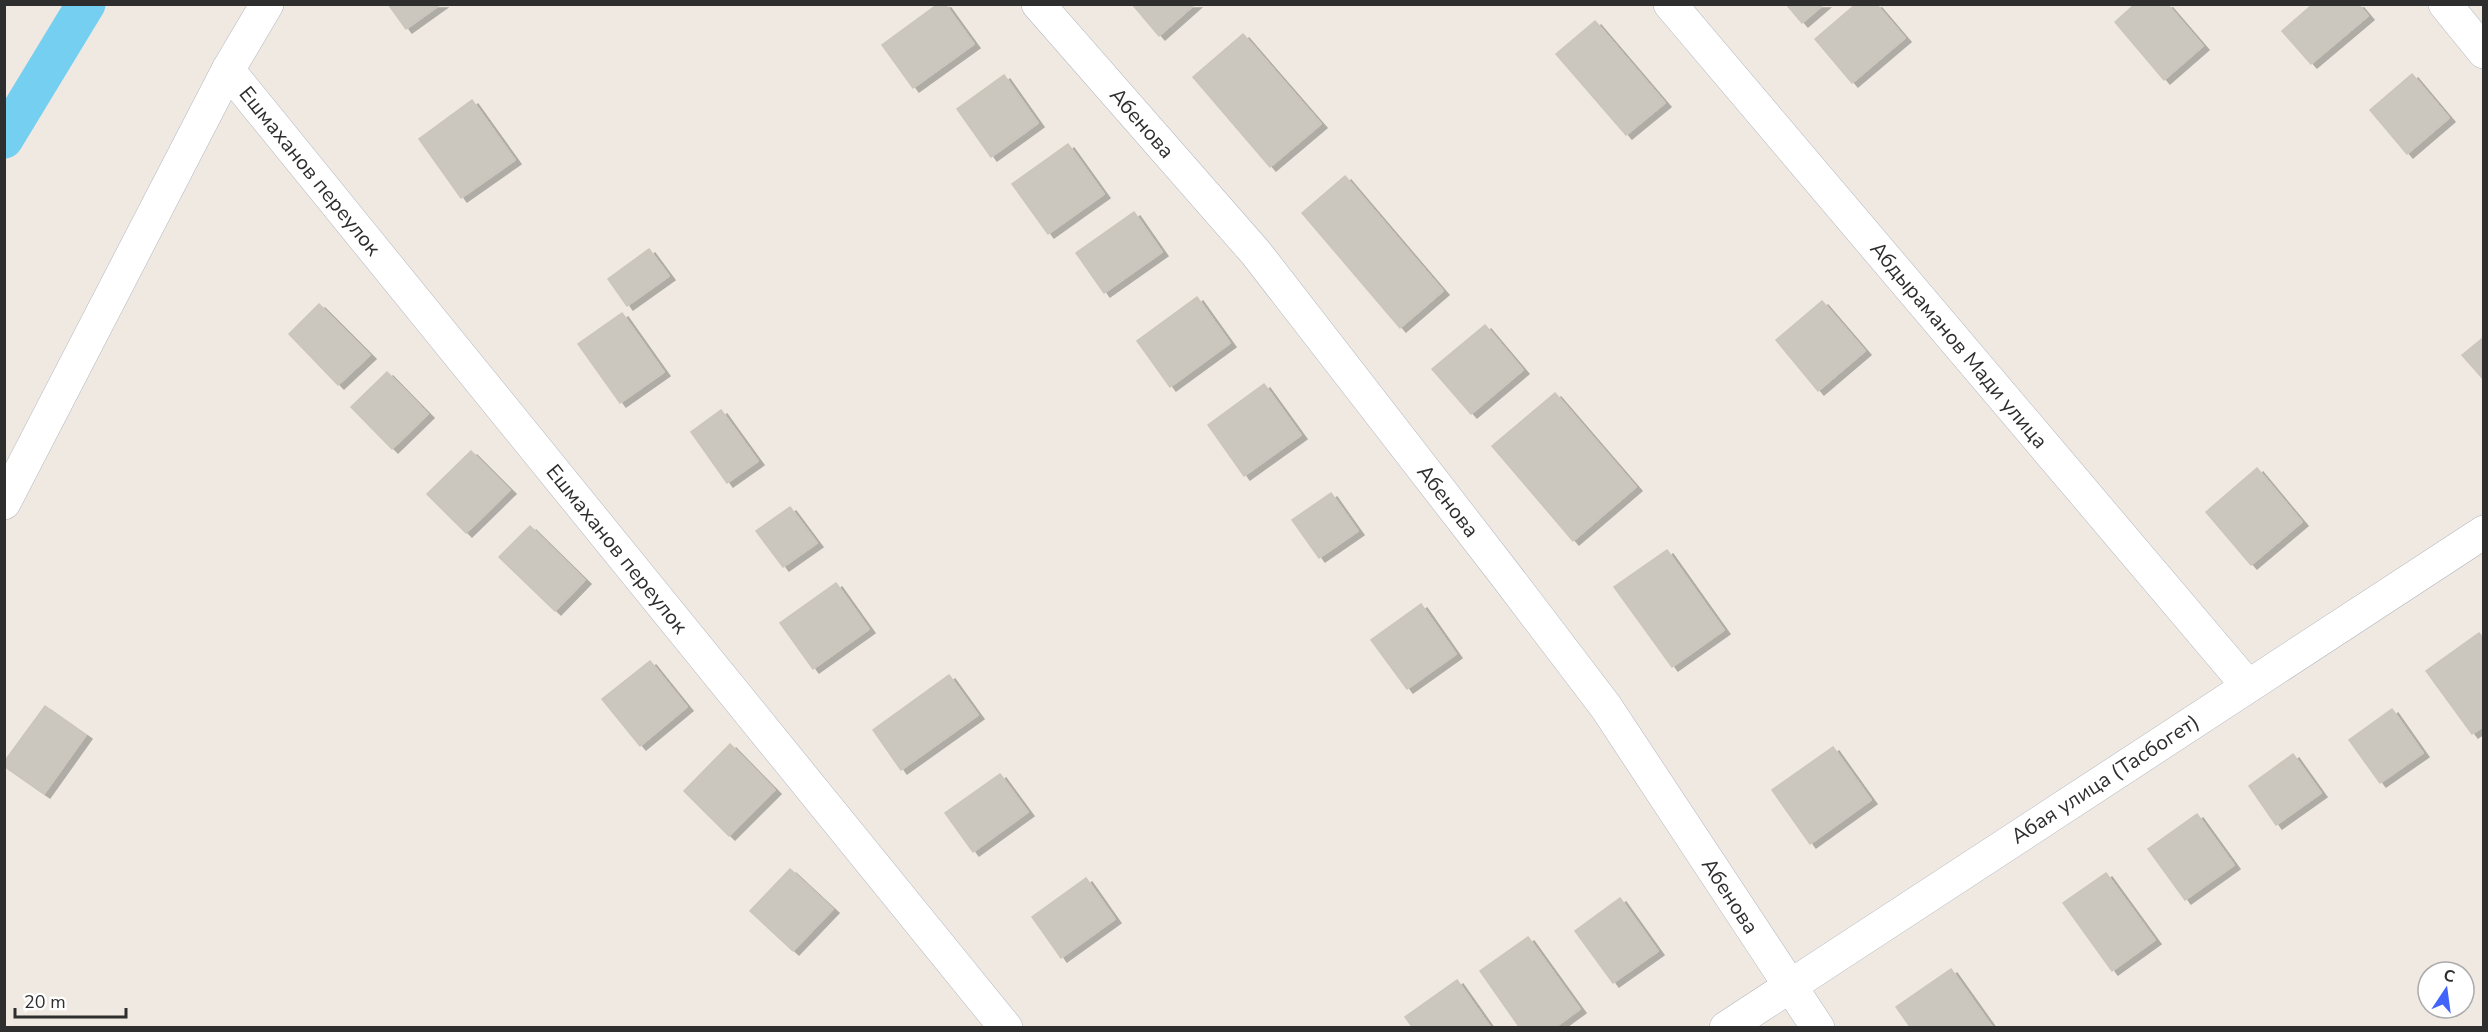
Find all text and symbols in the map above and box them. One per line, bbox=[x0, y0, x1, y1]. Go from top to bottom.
street label: Ешмаханов переулок bbox=[233, 80, 388, 262]
street label: Абенова bbox=[1103, 82, 1181, 164]
street label: Абдыраманов Мади улица bbox=[1864, 235, 2054, 455]
street label: Ешмаханов переулок bbox=[540, 458, 695, 640]
street label: Абенова bbox=[1411, 459, 1485, 543]
street label: Абая улица (Тасбогет) bbox=[2006, 708, 2204, 850]
street label: Абенова bbox=[1695, 853, 1765, 939]
north arrow bbox=[2416, 960, 2476, 1020]
text: С bbox=[2441, 964, 2457, 988]
scale bar bbox=[15, 981, 126, 1019]
text: 20 m bbox=[24, 990, 66, 1014]

